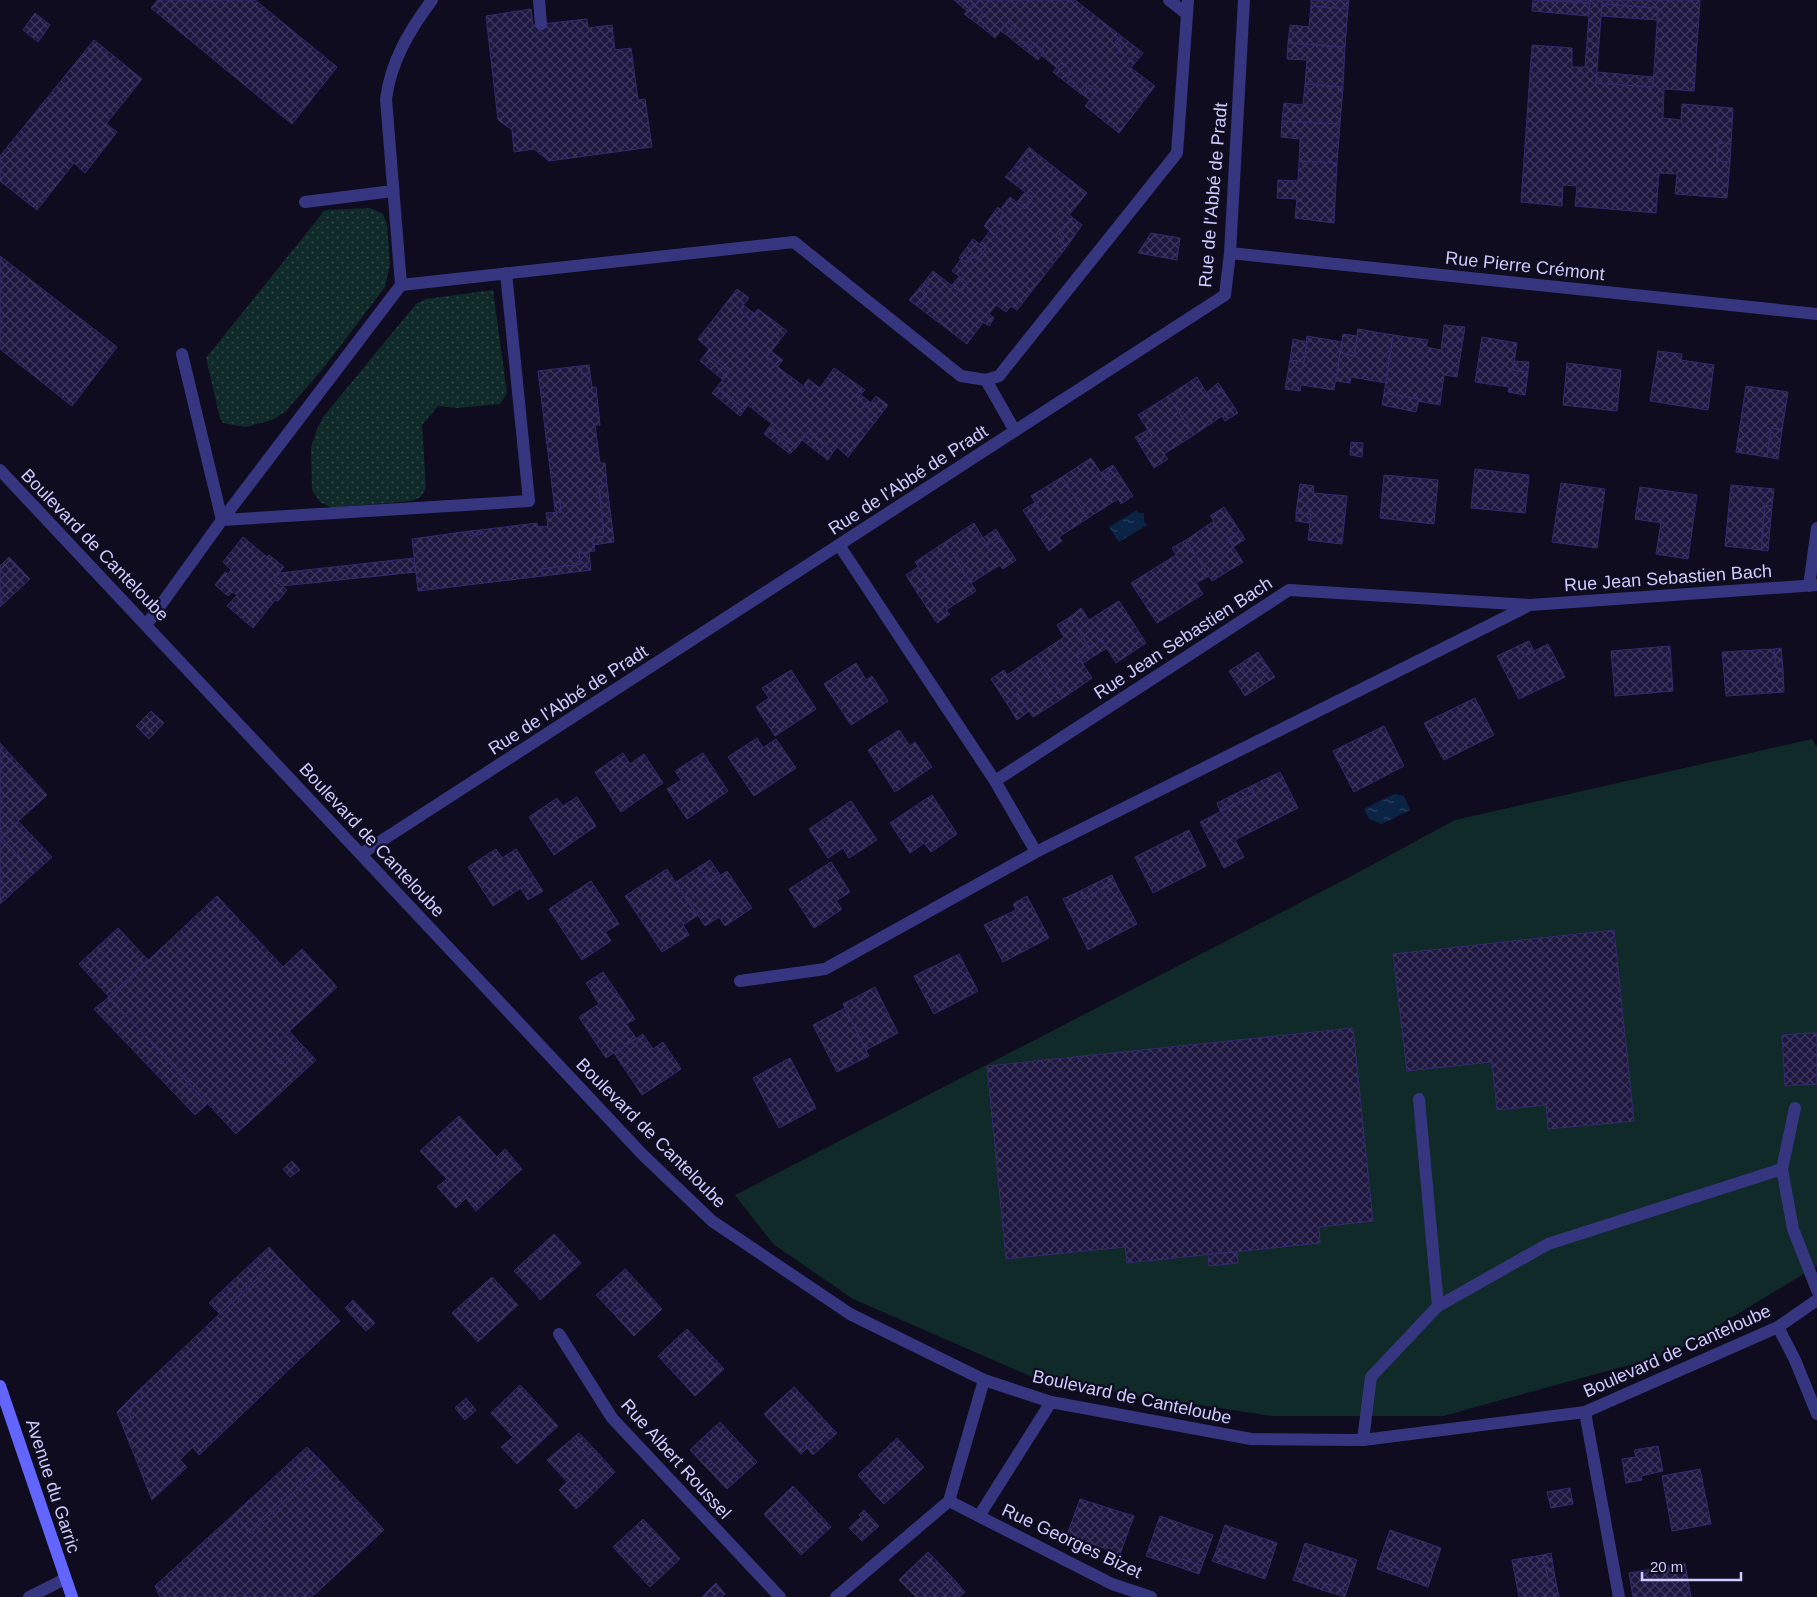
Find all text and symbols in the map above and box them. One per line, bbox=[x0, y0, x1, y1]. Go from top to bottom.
street label: Rue de l'Abbé de Pradt bbox=[1195, 102, 1231, 288]
street label: Rue Pierre Crémont bbox=[1444, 248, 1606, 284]
street label: Rue de l'Abbé de Pradt bbox=[825, 421, 991, 539]
street label: Boulevard de Canteloube bbox=[17, 465, 173, 625]
street label: Rue Jean Sebastien Bach bbox=[1563, 561, 1773, 595]
street label: Rue Jean Sebastien Bach bbox=[1090, 573, 1276, 703]
street label: Rue de l'Abbé de Pradt bbox=[485, 641, 651, 759]
street label: Boulevard de Canteloube bbox=[295, 759, 449, 921]
street label: Boulevard de Canteloube bbox=[572, 1054, 730, 1212]
street label: Boulevard de Canteloube bbox=[1580, 1301, 1774, 1401]
street label: Boulevard de Canteloube bbox=[1031, 1366, 1233, 1428]
street label: Rue Albert Roussel bbox=[617, 1395, 735, 1523]
street label: Avenue du Garric bbox=[22, 1416, 84, 1556]
street label: Rue Georges Bizet bbox=[999, 1500, 1145, 1582]
scale bar bbox=[1642, 1550, 1741, 1582]
text: 20 m bbox=[1650, 1558, 1683, 1575]

